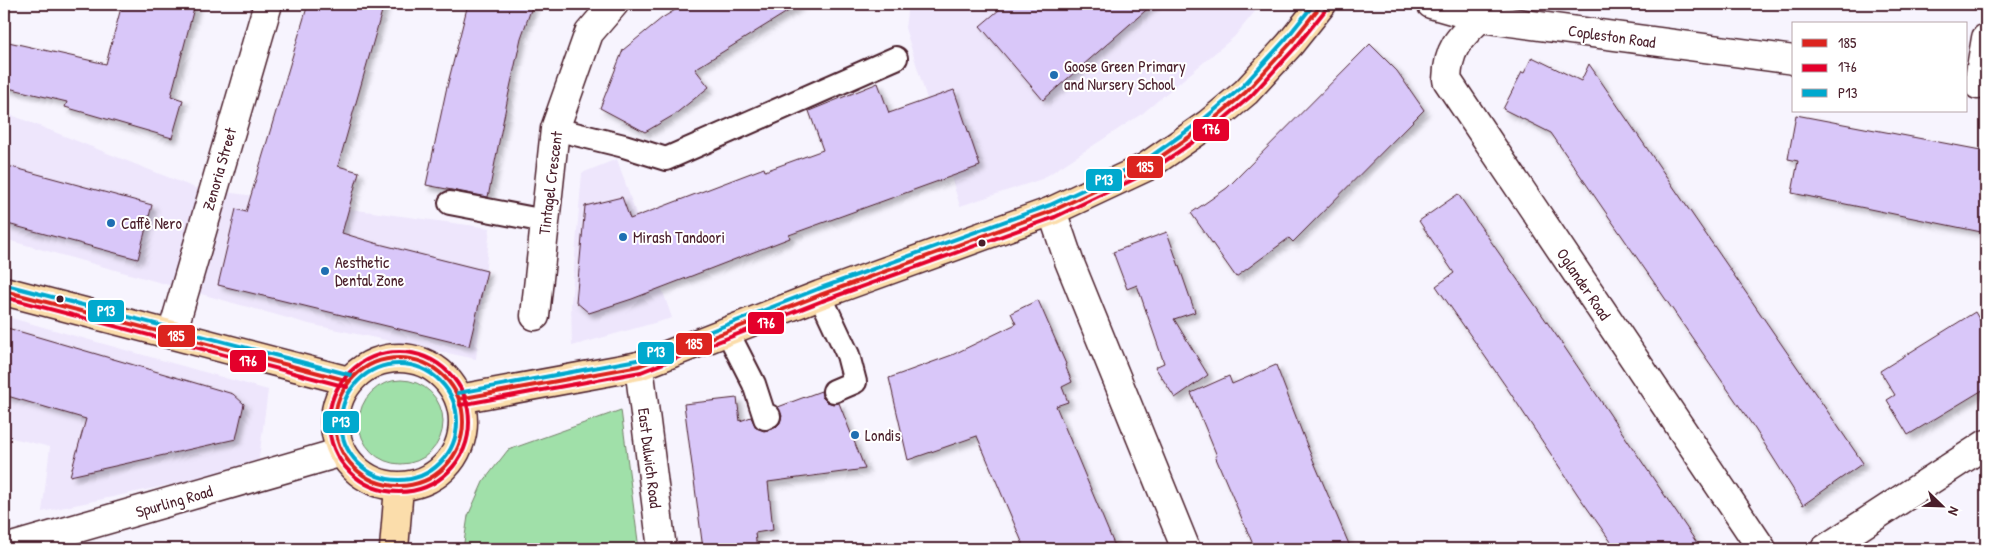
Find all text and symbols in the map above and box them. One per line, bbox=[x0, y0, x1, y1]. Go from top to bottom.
street label: Copleston Road bbox=[1567, 19, 1657, 53]
legend bbox=[1792, 22, 1968, 112]
text: 185 bbox=[1838, 32, 1857, 53]
place label: Goose Green Primary and Nursery School bbox=[1064, 55, 1186, 95]
text: 176 bbox=[1838, 56, 1857, 77]
marker: Goose Green Primary and Nursery School bbox=[1048, 69, 1060, 81]
text: P13 bbox=[1838, 82, 1858, 103]
line badge: 176 bbox=[1192, 118, 1230, 142]
text: 176 bbox=[1202, 119, 1220, 138]
street label: Zenoria Street bbox=[197, 125, 241, 213]
street label: Tintagel Crescent bbox=[533, 129, 567, 236]
line badge: 185 bbox=[1126, 155, 1164, 179]
text: 185 bbox=[1136, 157, 1154, 176]
line badge: P13 bbox=[1085, 168, 1123, 192]
text: P13 bbox=[1095, 170, 1114, 189]
place label: Caffè Nero bbox=[121, 212, 183, 234]
marker: Caffè Nero bbox=[105, 217, 117, 229]
place label: Mirash Tandoori bbox=[633, 226, 725, 248]
marker: Mirash Tandoori bbox=[617, 231, 629, 243]
unlabelled marker bbox=[977, 238, 987, 248]
street label: Oglander Road bbox=[1552, 244, 1616, 324]
place label: Aesthetic Dental Zone bbox=[335, 251, 405, 291]
marker: Aesthetic Dental Zone bbox=[319, 265, 331, 277]
unlabelled marker bbox=[55, 294, 65, 304]
line badge: P13 bbox=[87, 299, 125, 323]
text: P13 bbox=[97, 301, 116, 320]
line badge: 176 bbox=[747, 311, 785, 335]
text: 176 bbox=[757, 313, 775, 332]
line badge: 185 bbox=[157, 324, 196, 348]
text: 185 bbox=[167, 326, 185, 345]
line badge: 185 bbox=[675, 332, 713, 356]
text: 185 bbox=[685, 334, 703, 353]
line badge: P13 bbox=[637, 341, 675, 365]
text: P13 bbox=[647, 342, 666, 361]
line badge: 176 bbox=[229, 349, 267, 373]
text: 176 bbox=[239, 351, 257, 370]
street label: East Dulwich Road bbox=[633, 407, 667, 509]
line badge: P13 bbox=[322, 410, 360, 434]
text: P13 bbox=[332, 412, 351, 431]
place label: Londis bbox=[865, 424, 901, 446]
marker: Londis bbox=[849, 429, 861, 441]
street label: Spurling Road bbox=[133, 480, 215, 522]
north arrow bbox=[1918, 480, 1968, 530]
text: N bbox=[1944, 504, 1965, 519]

